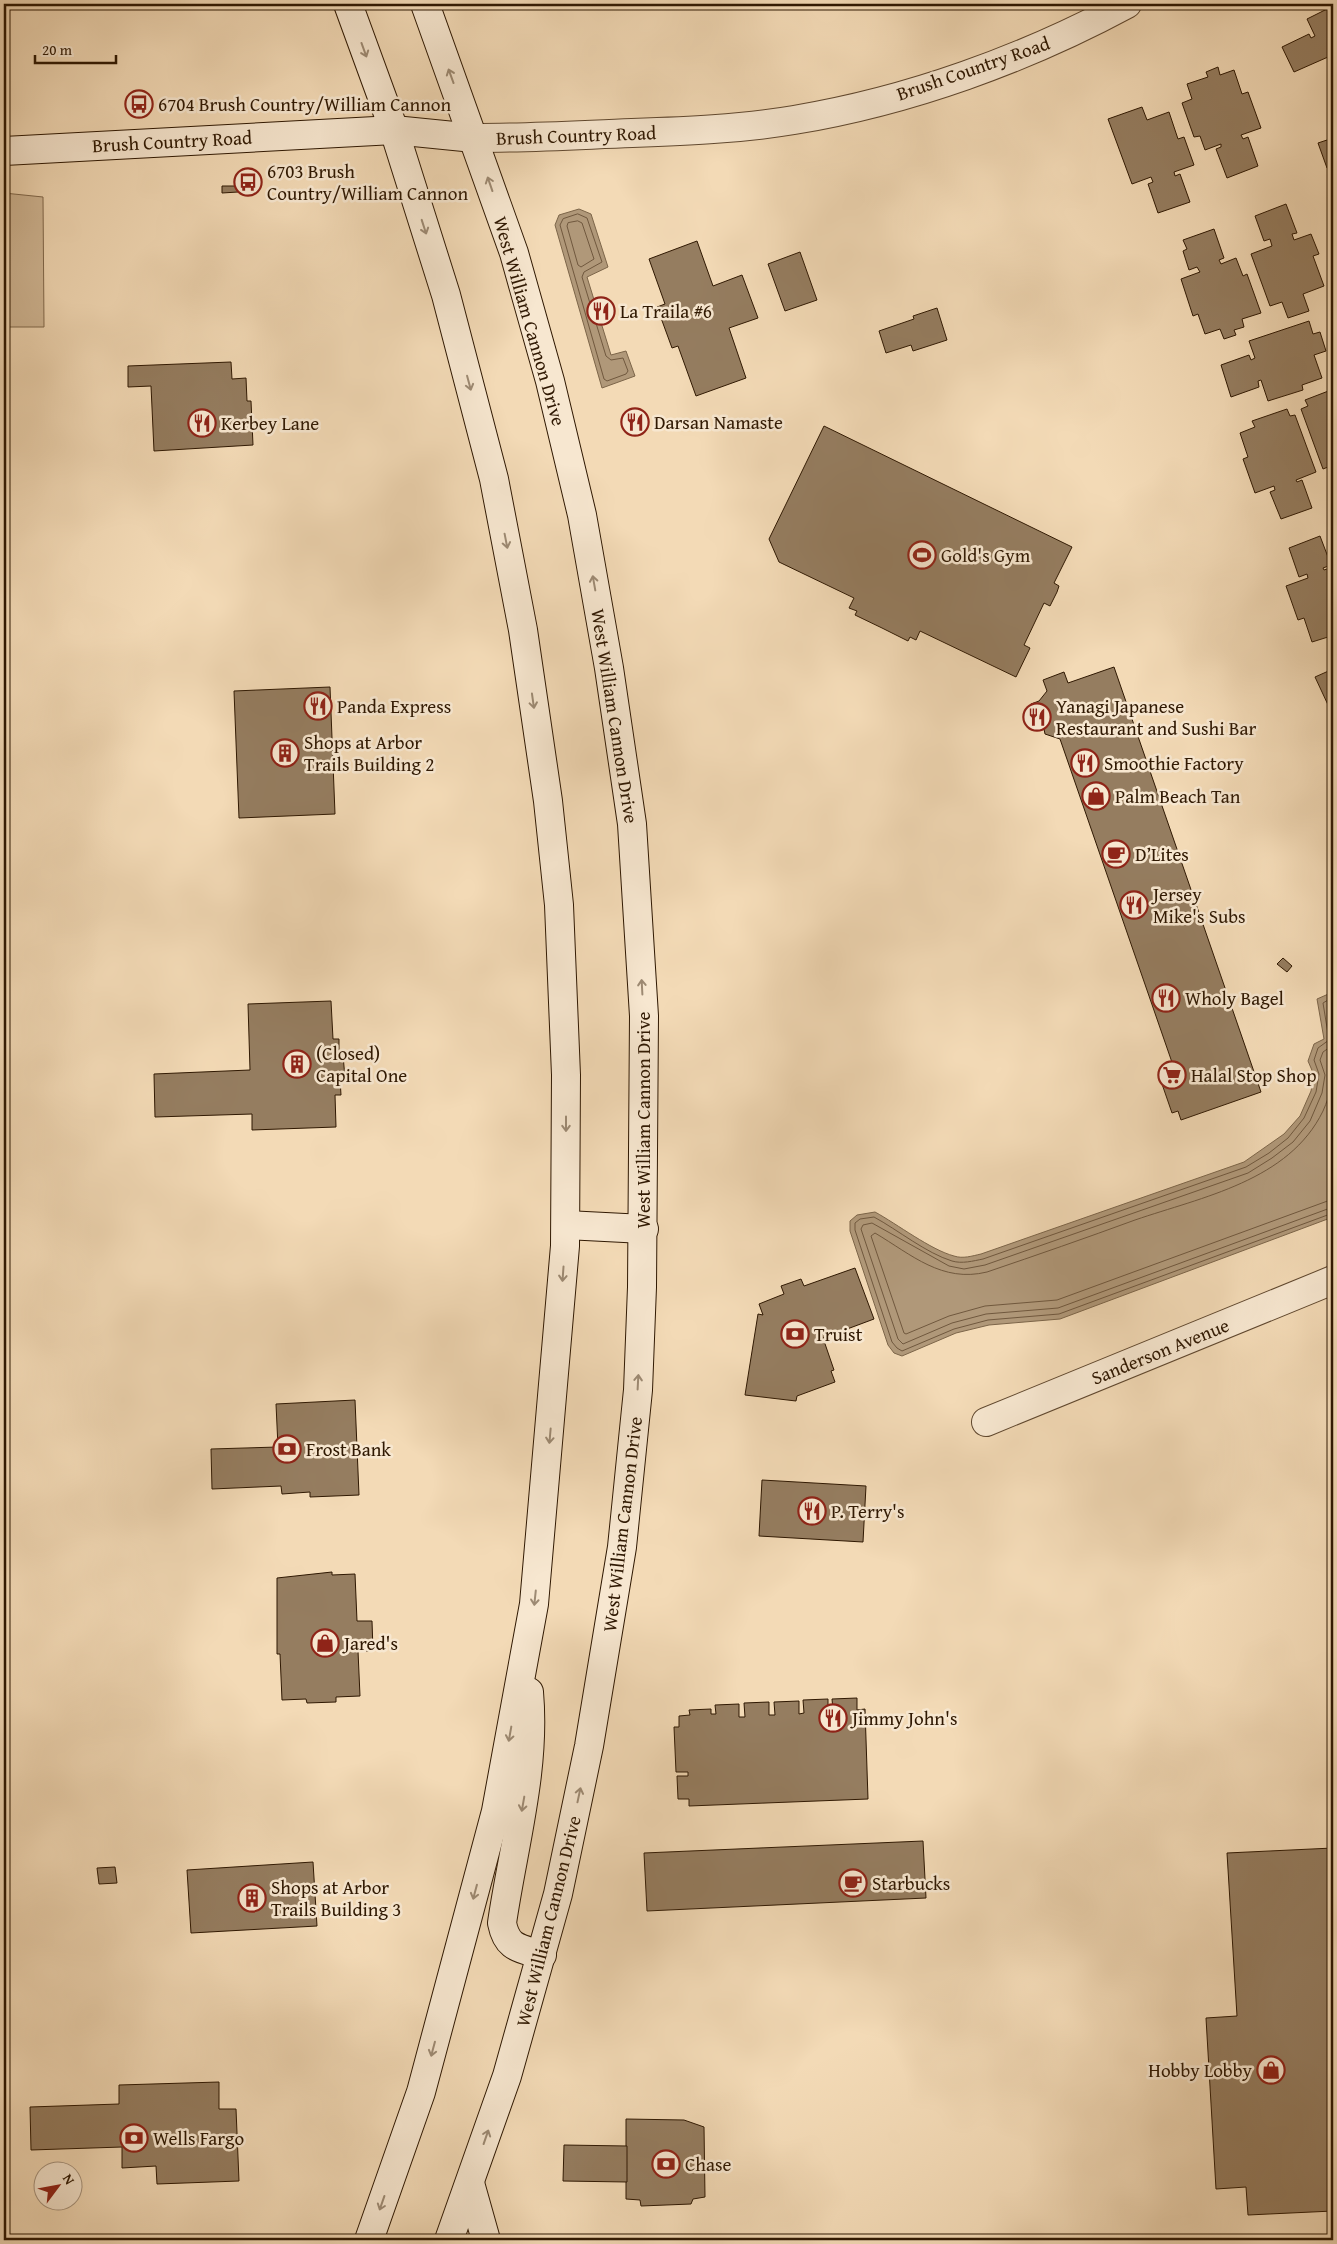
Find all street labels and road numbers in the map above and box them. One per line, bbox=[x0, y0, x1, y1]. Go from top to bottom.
street label: Brush Country Road bbox=[893, 28, 1054, 107]
street label: Brush Country Road bbox=[495, 118, 657, 152]
street label: Brush Country Road bbox=[91, 123, 254, 159]
street label: West William Cannon Drive bbox=[487, 213, 573, 429]
street label: West William Cannon Drive bbox=[584, 607, 646, 825]
street label: West William Cannon Drive bbox=[629, 1012, 657, 1228]
street label: Sanderson Avenue bbox=[1087, 1311, 1233, 1391]
street label: West William Cannon Drive bbox=[595, 1415, 649, 1633]
street label: West William Cannon Drive bbox=[508, 1812, 588, 2030]

